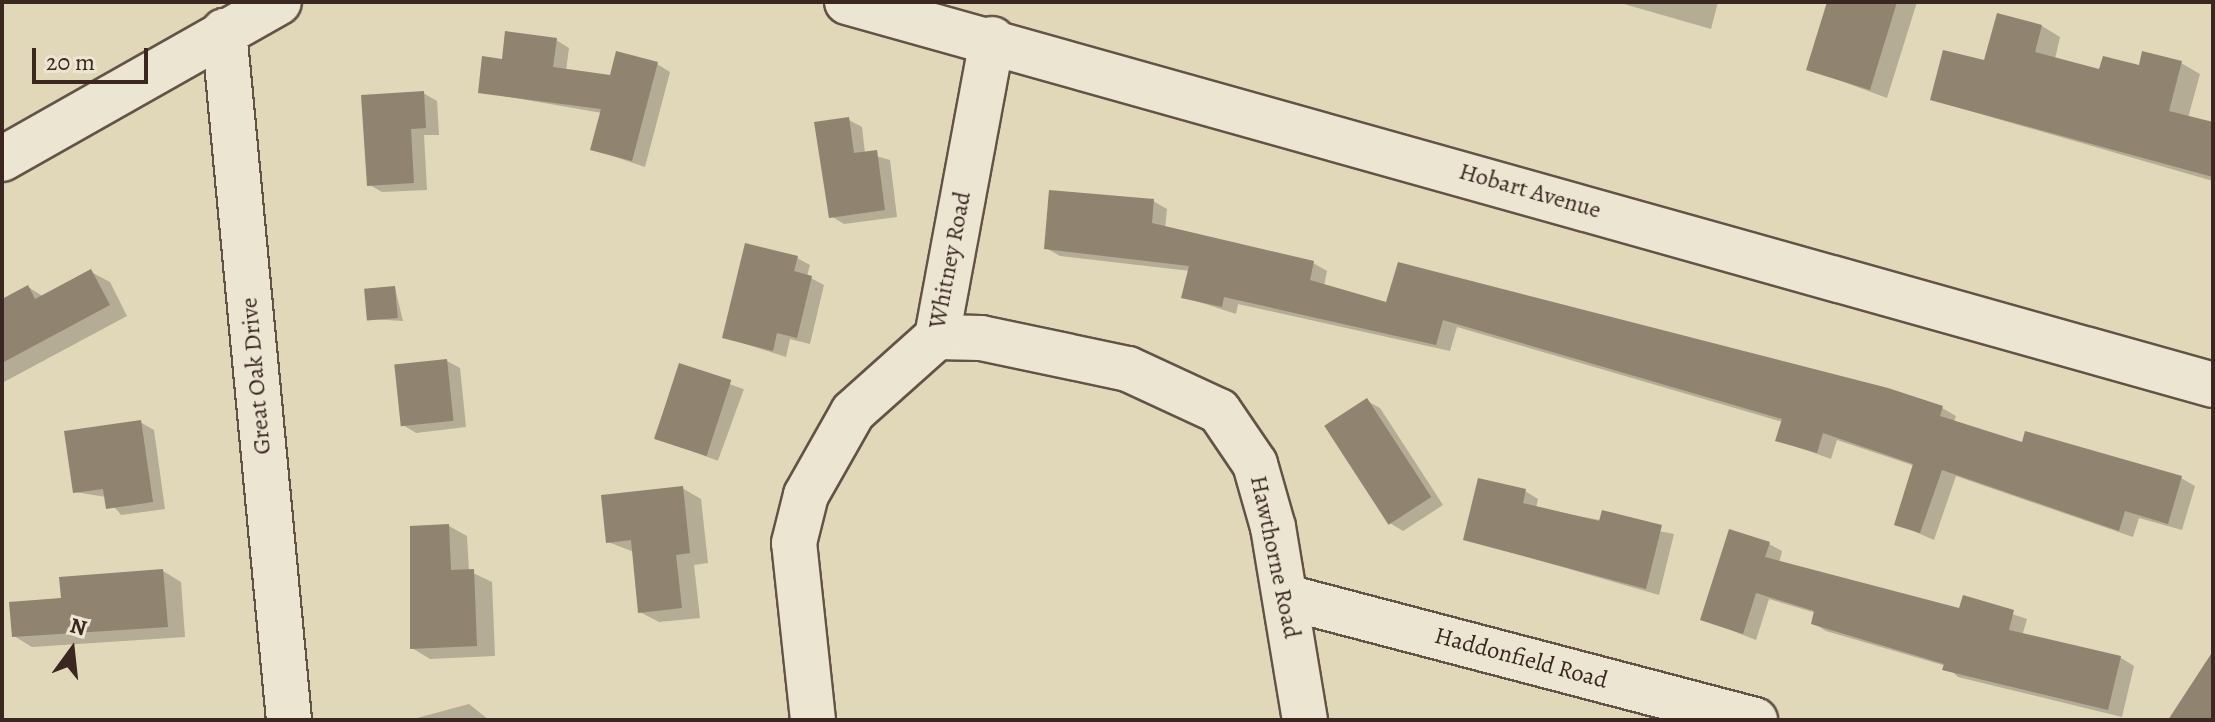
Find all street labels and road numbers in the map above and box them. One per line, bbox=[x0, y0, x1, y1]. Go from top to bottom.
street label: Hobart Avenue bbox=[1456, 157, 1604, 225]
street label: Whitney Road bbox=[923, 189, 977, 331]
street label: Great Oak Drive bbox=[235, 296, 277, 456]
street label: Hawthorne Road bbox=[1244, 473, 1306, 641]
street label: Haddonfield Road bbox=[1431, 621, 1611, 695]

